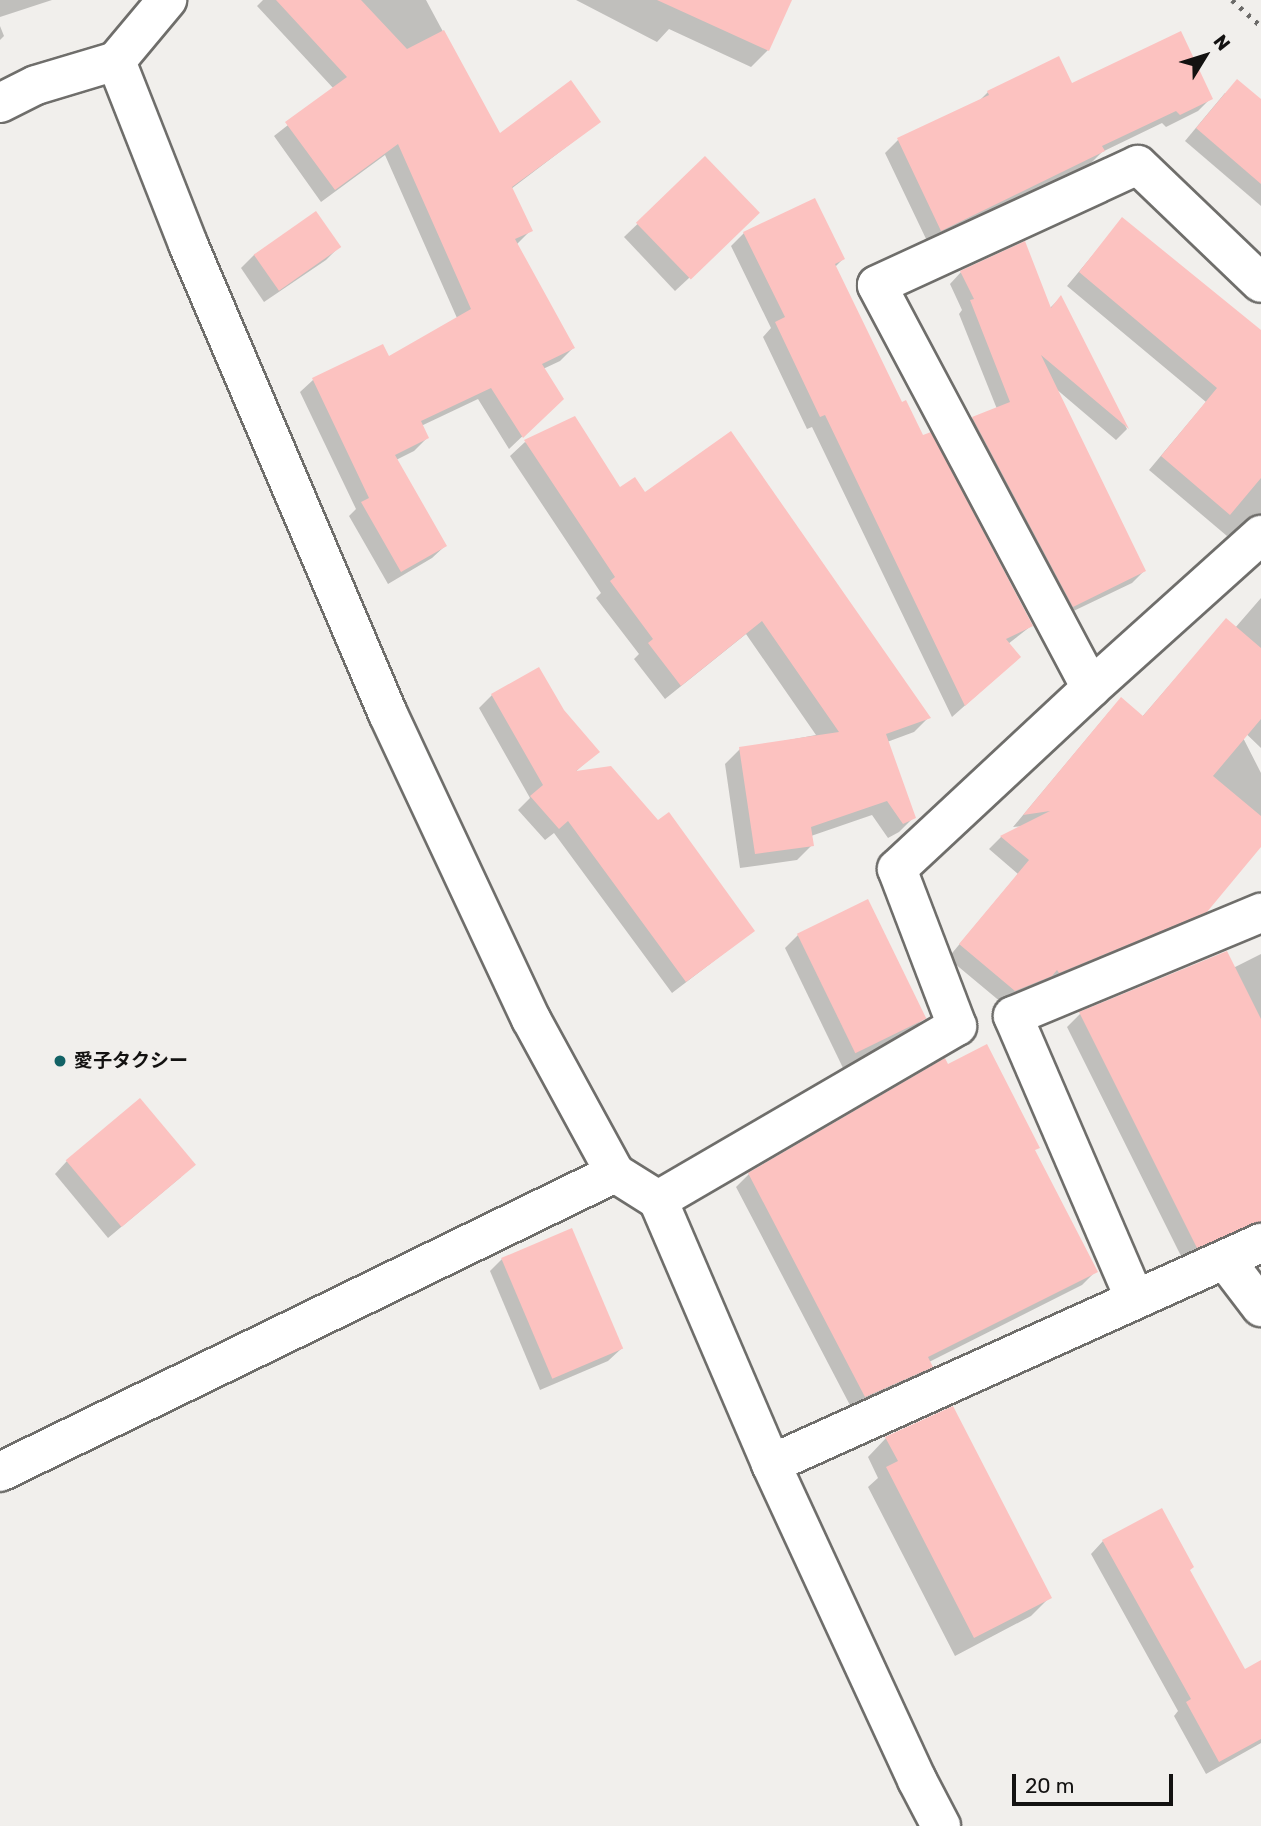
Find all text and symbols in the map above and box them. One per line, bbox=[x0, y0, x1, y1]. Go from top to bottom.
north arrow bbox=[1170, 21, 1240, 91]
text: N bbox=[1209, 30, 1235, 55]
place label: 愛子タクシー bbox=[74, 1050, 188, 1072]
marker: 愛子タクシー bbox=[52, 1053, 68, 1069]
scale bar bbox=[1016, 1759, 1177, 1803]
text: 20 m bbox=[1025, 1773, 1074, 1798]

